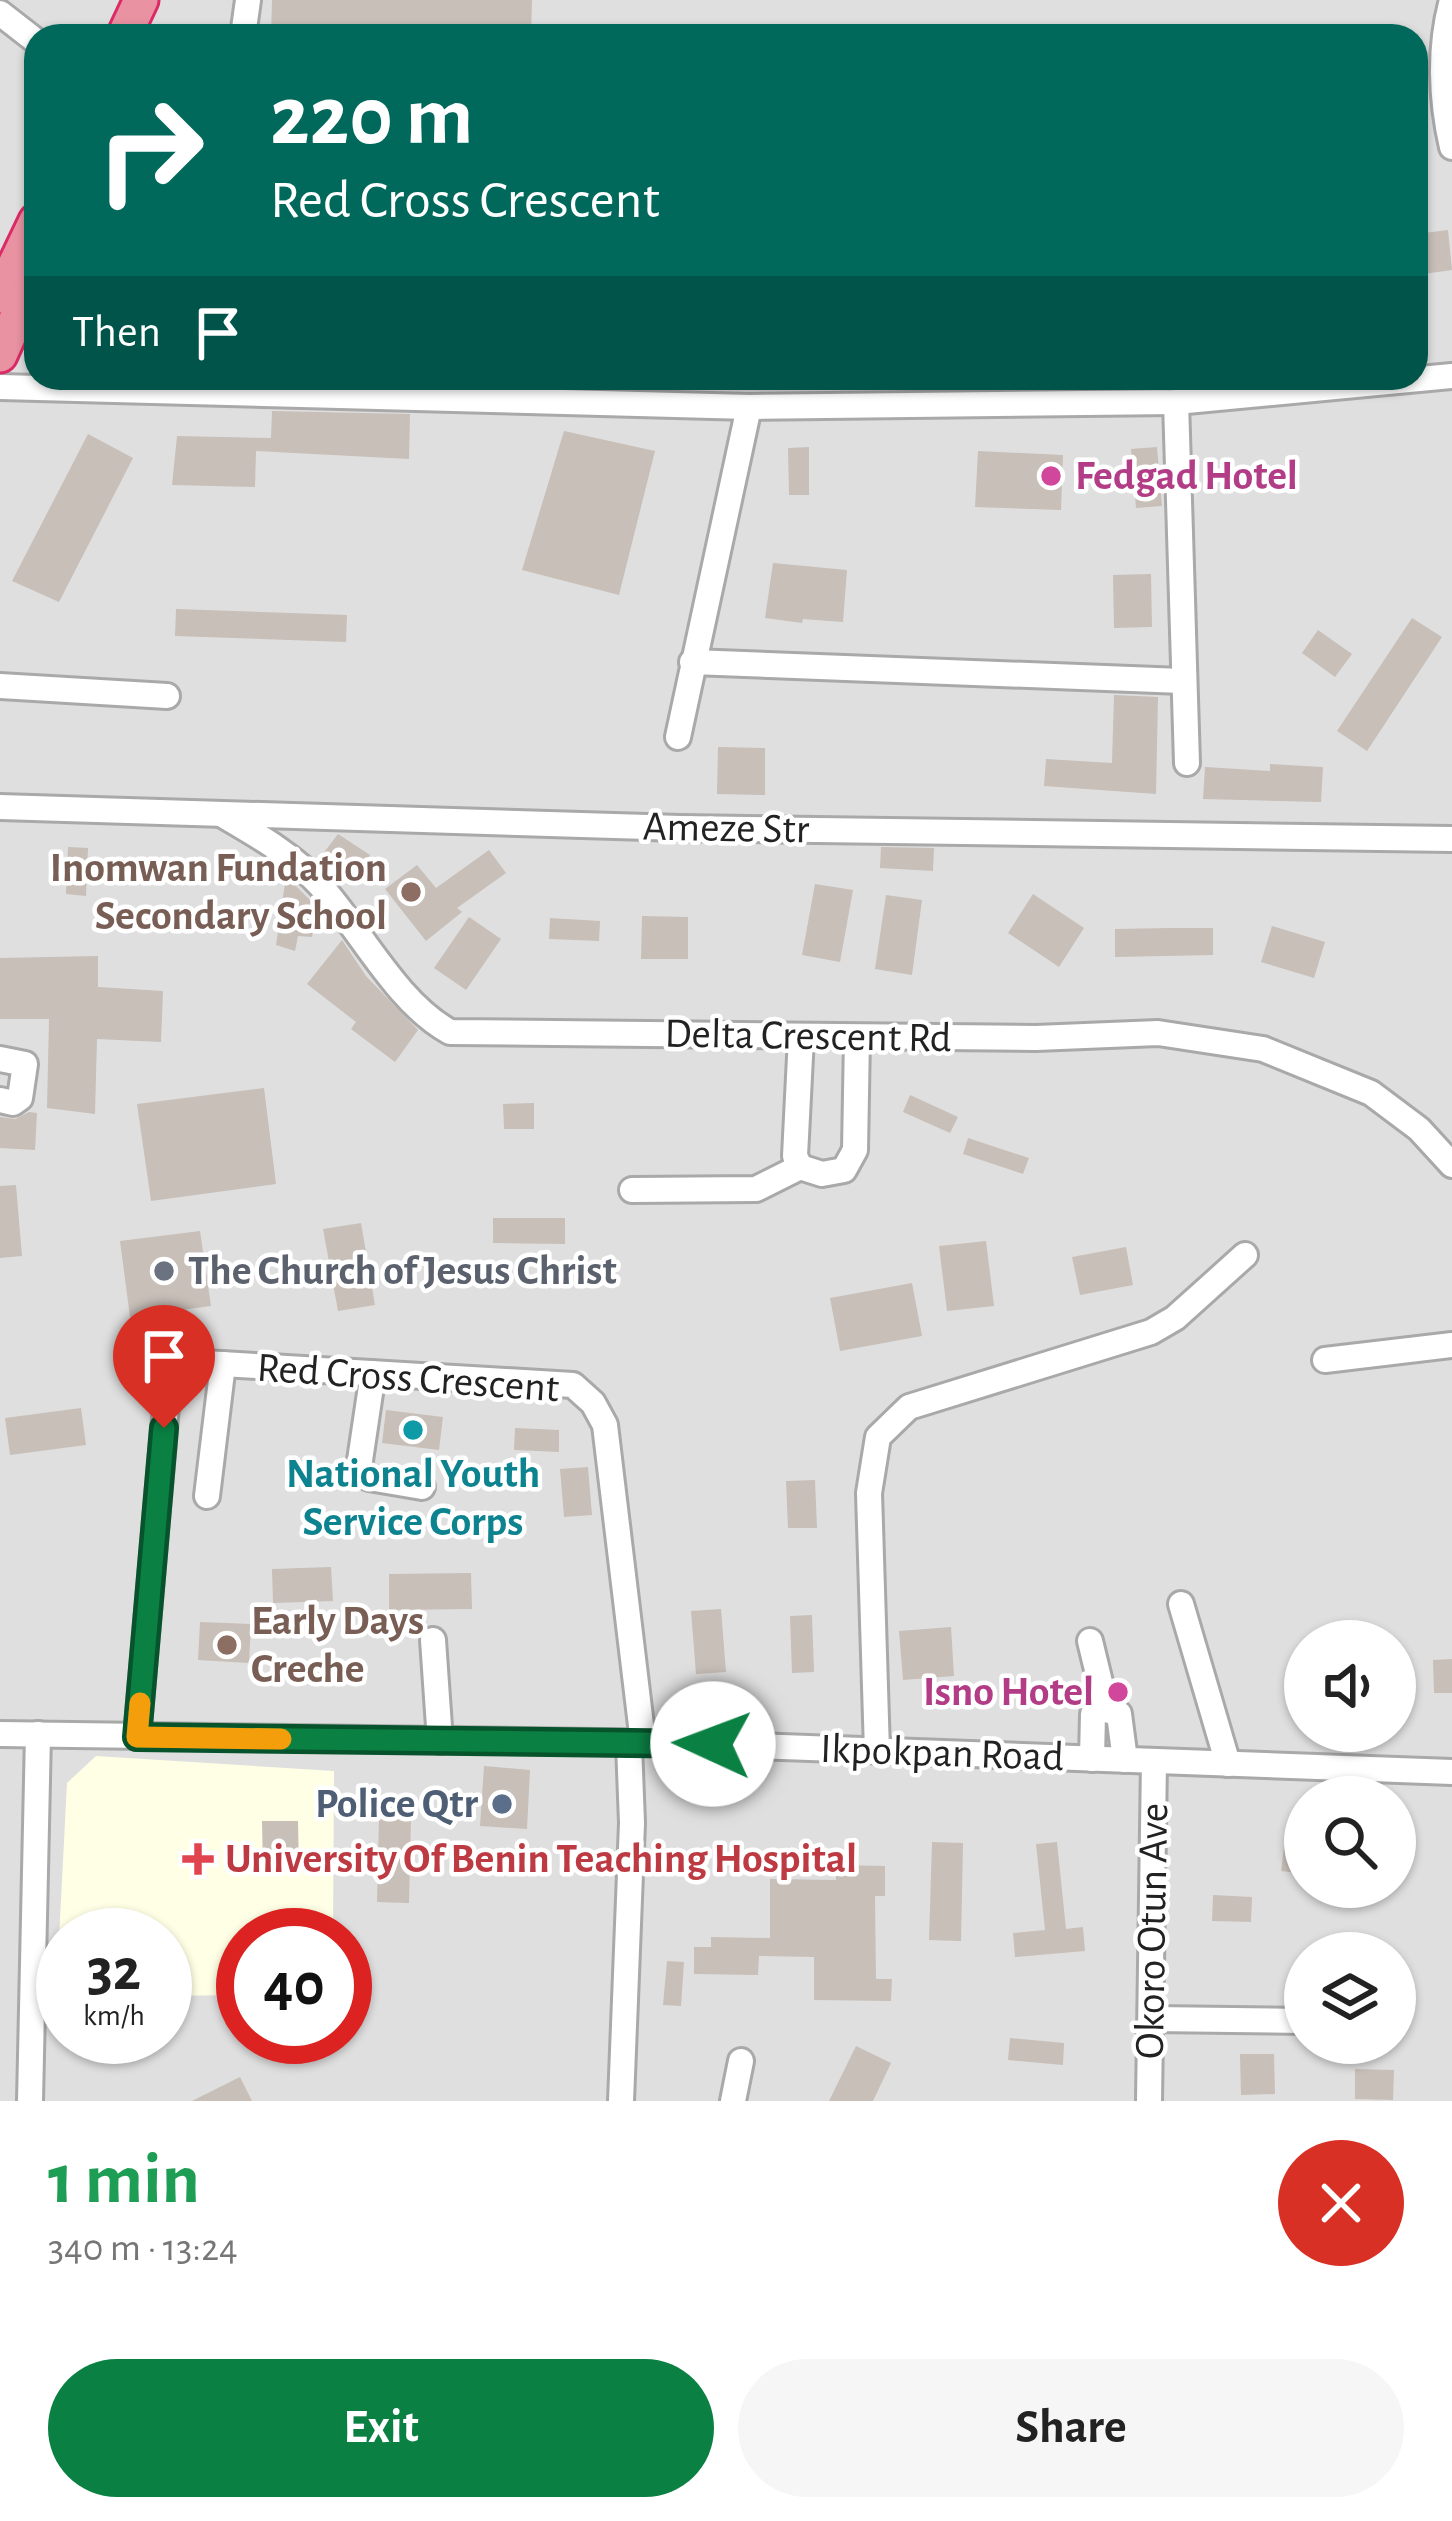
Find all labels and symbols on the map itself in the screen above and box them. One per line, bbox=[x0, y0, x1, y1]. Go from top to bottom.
place label: Fedgad Hotel bbox=[1075, 455, 1298, 497]
marker: Fedgad Hotel bbox=[1038, 463, 1064, 489]
street label: Ameze Str bbox=[642, 806, 810, 850]
place label: Inomwan Fundation Secondary School bbox=[50, 847, 387, 937]
marker: Inomwan Fundation Secondary School bbox=[398, 879, 424, 905]
street label: Delta Crescent Rd bbox=[664, 1012, 952, 1060]
place label: The Church of Jesus Christ bbox=[188, 1250, 617, 1292]
marker: The Church of Jesus Christ bbox=[151, 1258, 177, 1284]
pin bbox=[113, 1305, 215, 1428]
street label: Red Cross Crescent bbox=[255, 1346, 561, 1410]
marker: National Youth Service Corps bbox=[400, 1417, 426, 1443]
place label: National Youth Service Corps bbox=[286, 1453, 540, 1543]
place label: Early Days Creche bbox=[251, 1600, 424, 1690]
marker: Early Days Creche bbox=[214, 1632, 240, 1658]
place label: Isno Hotel bbox=[923, 1671, 1094, 1713]
marker: Isno Hotel bbox=[1105, 1679, 1131, 1705]
position arrow bbox=[650, 1681, 776, 1807]
street label: Ikpokpan Road bbox=[819, 1728, 1065, 1778]
place label: Police Qtr bbox=[315, 1783, 478, 1826]
marker: Police Qtr bbox=[489, 1791, 515, 1817]
street label: Okoro Otun Ave bbox=[1129, 1803, 1175, 2059]
place label: University Of Benin Teaching Hospital bbox=[225, 1838, 857, 1880]
marker: University Of Benin Teaching Hospital bbox=[182, 1843, 214, 1875]
speed limit sign: 40 bbox=[216, 1908, 372, 2064]

